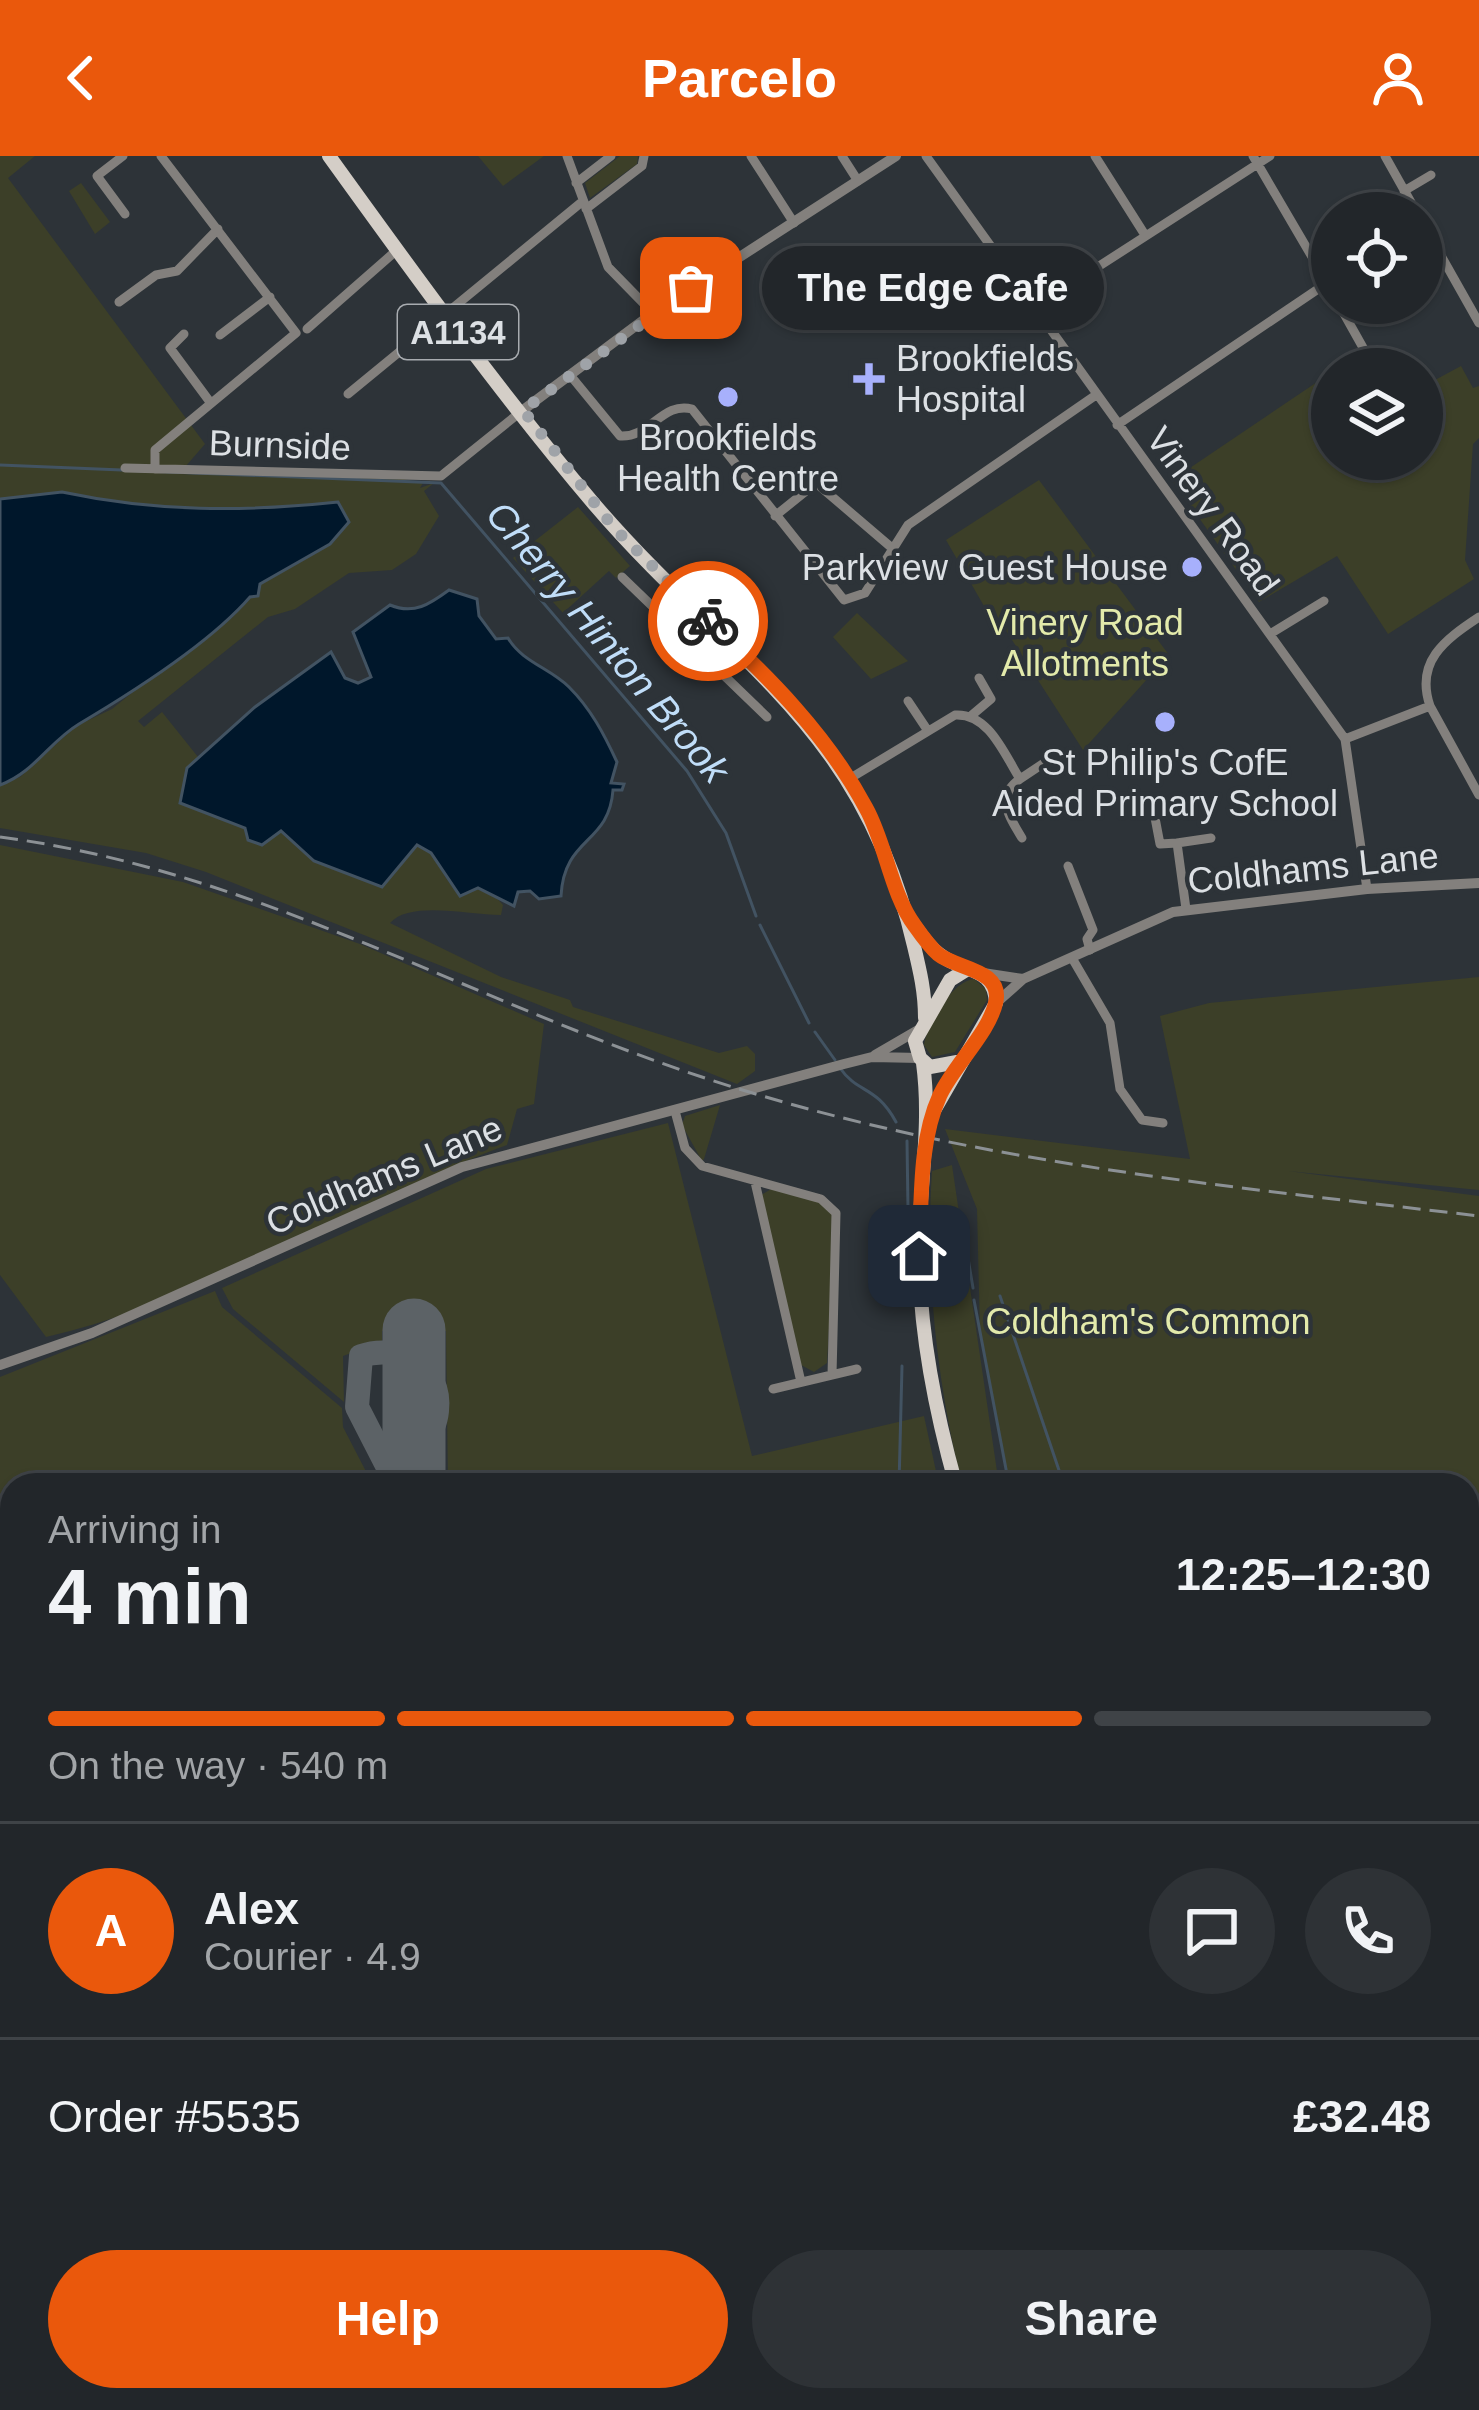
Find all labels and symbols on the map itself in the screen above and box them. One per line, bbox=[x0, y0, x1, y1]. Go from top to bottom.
pin bbox=[640, 237, 742, 339]
callout: The Edge Cafe bbox=[763, 246, 1105, 330]
road number: A1134 bbox=[398, 305, 518, 359]
place label: Brookfields Hospital bbox=[896, 338, 1074, 420]
marker: Brookfields Hospital bbox=[853, 363, 885, 395]
marker: Brookfields Health Centre bbox=[715, 384, 741, 410]
place label: Brookfields Health Centre bbox=[617, 417, 839, 499]
street label: Vinery Road bbox=[1138, 419, 1288, 603]
street label: Burnside bbox=[208, 422, 352, 468]
water label: Cherry Hinton Brook bbox=[478, 493, 740, 793]
place label: Parkview Guest House bbox=[802, 547, 1168, 588]
marker: Parkview Guest House bbox=[1179, 554, 1205, 580]
courier bbox=[648, 561, 768, 681]
park label: Vinery Road Allotments bbox=[986, 602, 1184, 684]
marker: St Philip's CofE Aided Primary School bbox=[1152, 709, 1178, 735]
place label: St Philip's CofE Aided Primary School bbox=[992, 742, 1338, 824]
street label: Coldhams Lane bbox=[1185, 834, 1441, 902]
street label: Coldhams Lane bbox=[260, 1107, 508, 1243]
pin bbox=[868, 1205, 970, 1307]
park label: Coldham's Common bbox=[986, 1301, 1310, 1342]

